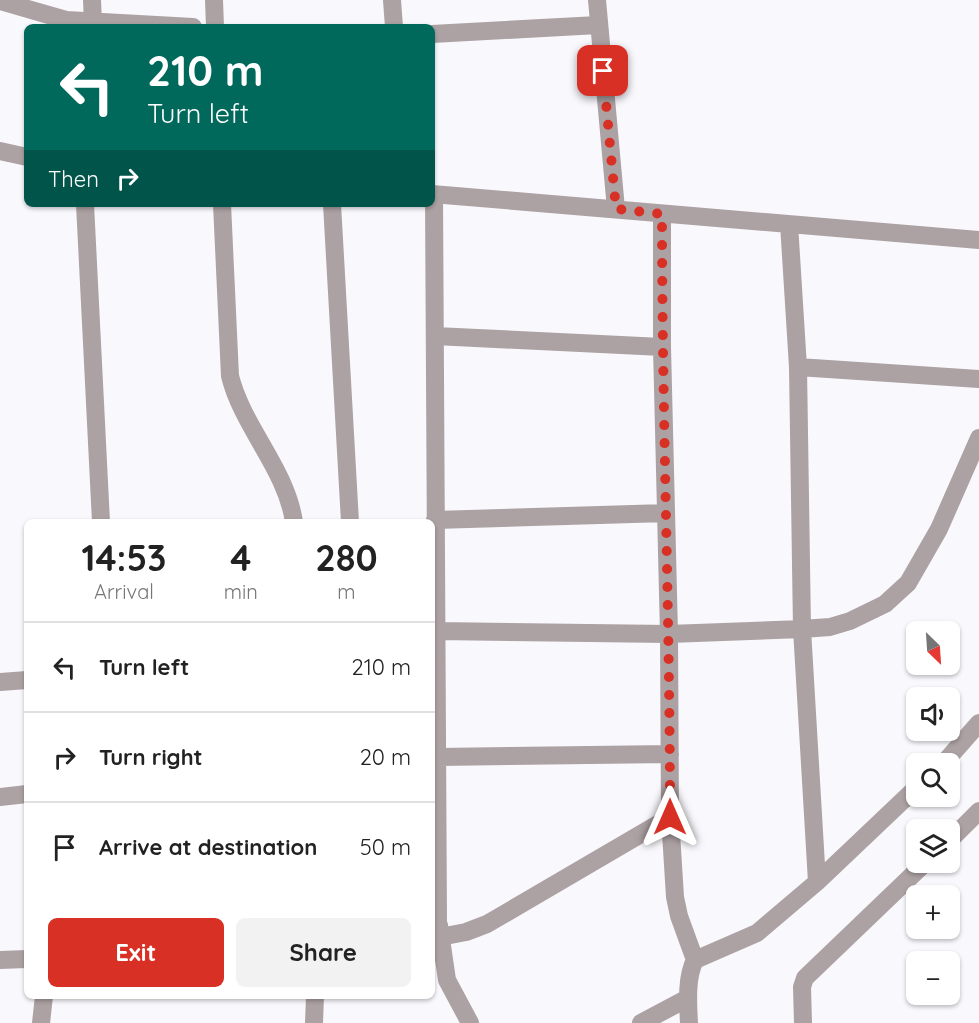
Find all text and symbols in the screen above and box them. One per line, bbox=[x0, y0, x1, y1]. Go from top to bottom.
text: 210 m bbox=[147, 44, 264, 97]
pin bbox=[577, 45, 628, 96]
icon: left bbox=[48, 48, 126, 126]
icon: arrive bbox=[586, 54, 619, 87]
text: Turn left bbox=[147, 96, 249, 130]
icon: right bbox=[111, 162, 144, 195]
text: Then bbox=[48, 165, 99, 193]
text: 14:53 bbox=[81, 535, 166, 580]
text: 4 bbox=[230, 535, 251, 580]
text: 280 bbox=[315, 535, 378, 580]
text: Arrival bbox=[94, 579, 154, 604]
text: min bbox=[224, 579, 258, 604]
text: m bbox=[337, 579, 356, 604]
north arrow bbox=[906, 621, 960, 675]
map controls bbox=[906, 621, 960, 1005]
icon: left bbox=[48, 651, 81, 684]
text: Turn left bbox=[99, 653, 189, 681]
text: 210 m bbox=[352, 653, 411, 681]
button: sound bbox=[906, 687, 960, 741]
icon: right bbox=[48, 741, 81, 774]
text: Turn right bbox=[99, 743, 203, 771]
text: 20 m bbox=[360, 743, 411, 771]
button: search bbox=[906, 753, 960, 807]
position arrow bbox=[638, 785, 702, 849]
button: layers bbox=[906, 819, 960, 873]
icon: arrive bbox=[48, 831, 81, 864]
text: Arrive at destination bbox=[99, 833, 317, 861]
text: 50 m bbox=[360, 833, 411, 861]
button: + bbox=[906, 885, 960, 939]
button: Exit bbox=[48, 918, 224, 987]
button: Share bbox=[236, 918, 411, 987]
button: − bbox=[906, 951, 960, 1005]

